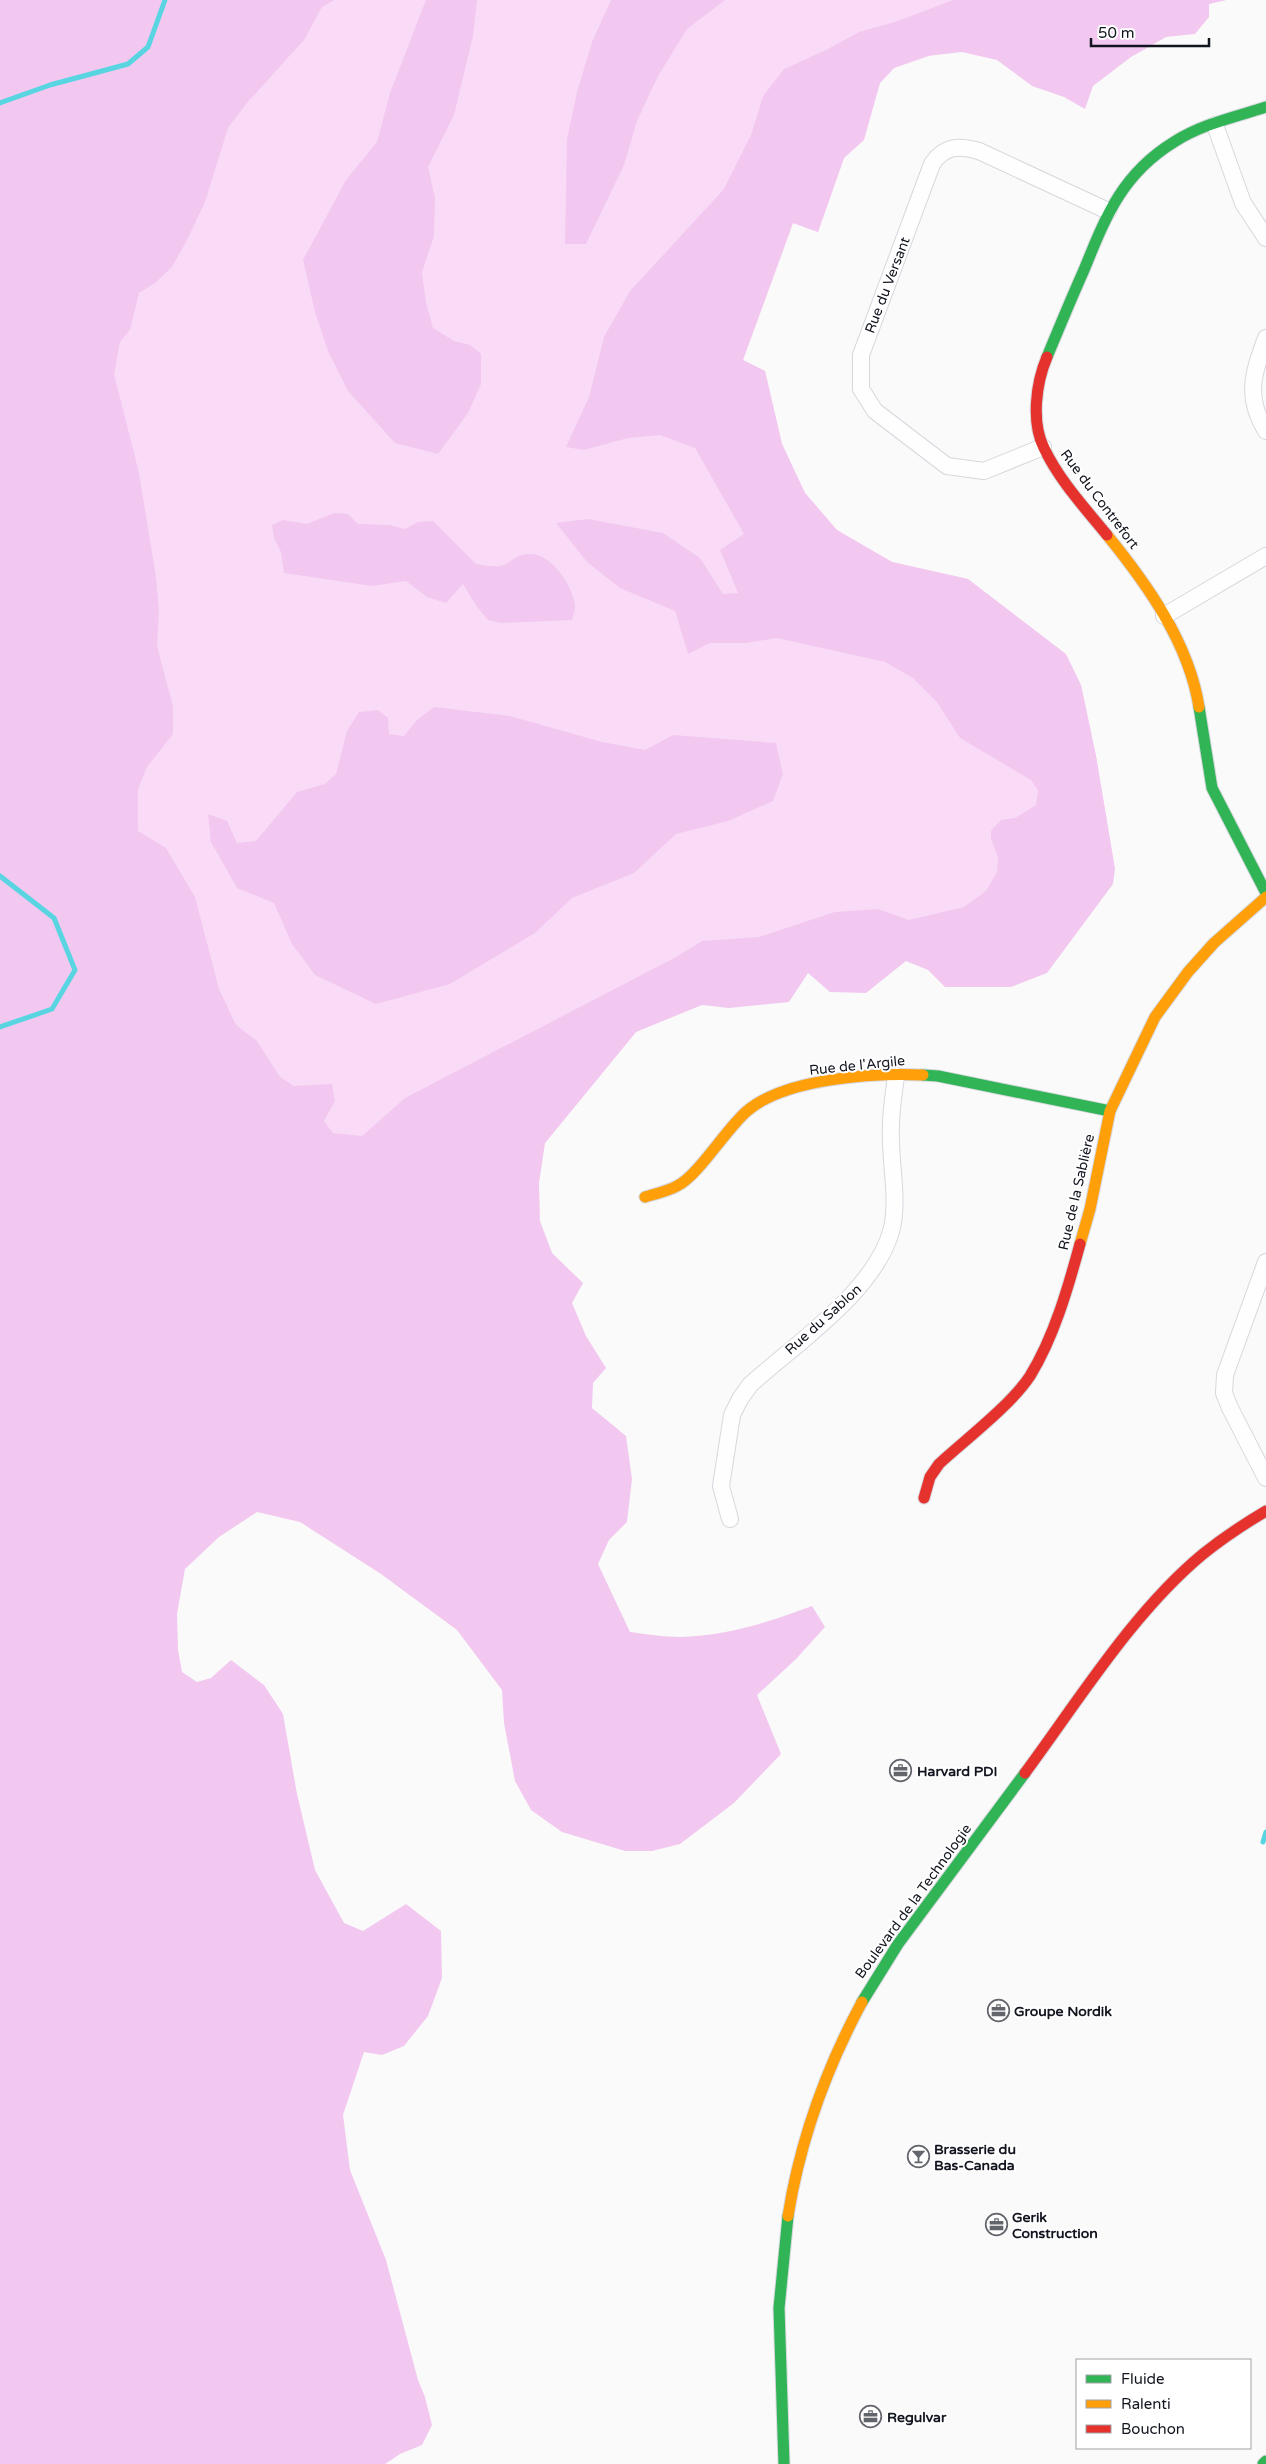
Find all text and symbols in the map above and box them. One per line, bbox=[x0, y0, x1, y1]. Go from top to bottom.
scale bar bbox=[1091, 15, 1208, 47]
text: 50 m bbox=[1098, 24, 1135, 42]
street label: Rue du Versant bbox=[861, 234, 914, 336]
street label: Rue du Contrefort bbox=[1057, 446, 1143, 553]
street label: Rue de l'Argile bbox=[808, 1052, 906, 1079]
street label: Rue de la Sablière bbox=[1055, 1132, 1098, 1252]
street label: Rue du Sablon bbox=[782, 1281, 865, 1358]
office icon: Harvard PDI bbox=[889, 1759, 913, 1783]
place label: Harvard PDI bbox=[917, 1763, 998, 1780]
street label: Boulevard de la Technologie bbox=[852, 1821, 975, 1982]
office icon: Groupe Nordik bbox=[986, 1999, 1010, 2023]
place label: Groupe Nordik bbox=[1014, 2003, 1112, 2020]
place label: Brasserie du Bas-Canada bbox=[934, 2141, 1016, 2174]
bar icon: Brasserie du Bas-Canada bbox=[906, 2145, 930, 2169]
place label: Gerik Construction bbox=[1012, 2209, 1098, 2242]
office icon: Gerik Construction bbox=[984, 2213, 1008, 2237]
legend bbox=[1076, 2359, 1251, 2449]
text: Fluide bbox=[1121, 2370, 1165, 2388]
text: Ralenti bbox=[1121, 2395, 1171, 2413]
office icon: Regulvar bbox=[859, 2405, 883, 2429]
place label: Regulvar bbox=[887, 2409, 947, 2426]
text: Bouchon bbox=[1121, 2420, 1185, 2438]

